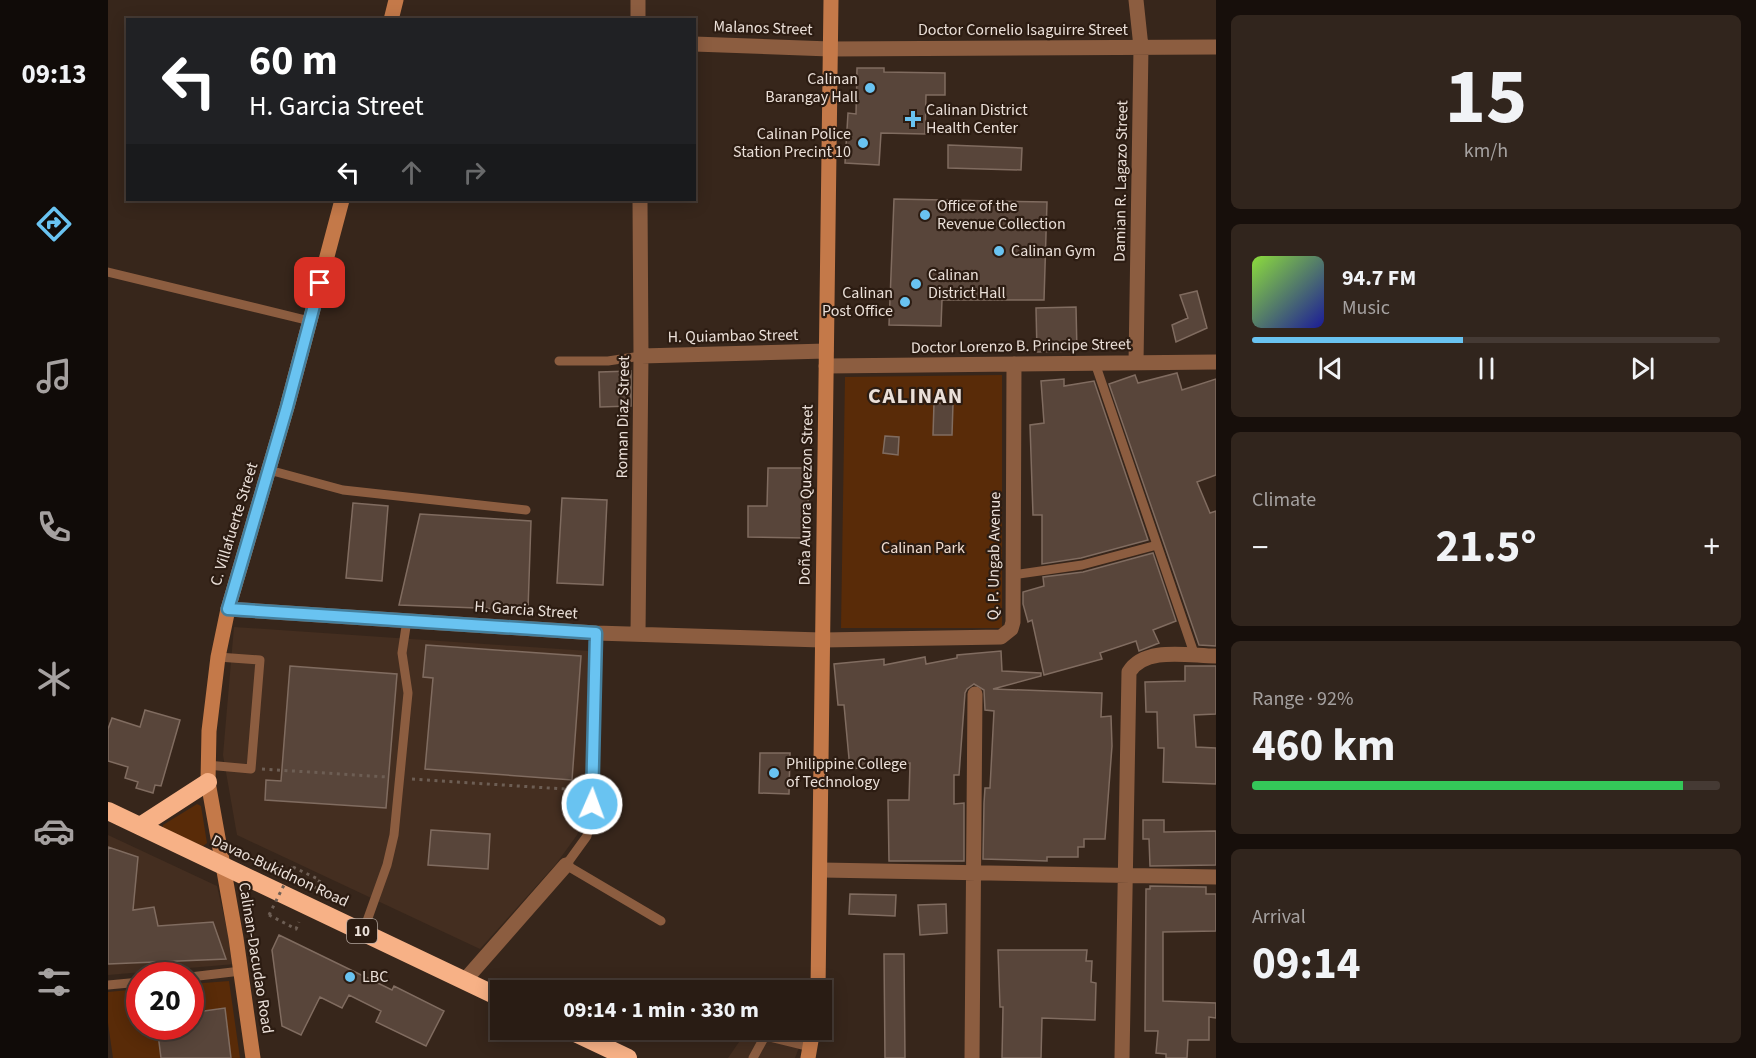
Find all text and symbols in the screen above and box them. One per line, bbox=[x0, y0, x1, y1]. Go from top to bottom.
street label: Malanos Street bbox=[713, 15, 814, 41]
street label: Doctor Cornelio Isaguirre Street bbox=[918, 19, 1129, 41]
text: 60 m bbox=[249, 31, 338, 91]
icon: left bbox=[150, 42, 228, 120]
text: 15 bbox=[1445, 42, 1527, 153]
text: 09:13 bbox=[21, 55, 87, 94]
place label: Calinan Barangay Hall bbox=[765, 68, 858, 108]
marker: Calinan Barangay Hall bbox=[863, 81, 877, 95]
text: H. Garcia Street bbox=[249, 87, 424, 126]
place label: Calinan District Health Center bbox=[926, 99, 1028, 139]
street label: Damian R. Lagazo Street bbox=[1109, 99, 1133, 262]
marker: Calinan District Health Center bbox=[904, 110, 922, 128]
place label: Calinan Police Station Precint 10 bbox=[733, 123, 851, 163]
marker: Calinan Police Station Precint 10 bbox=[856, 136, 870, 150]
text: km/h bbox=[1464, 137, 1508, 165]
icon: left bbox=[332, 156, 365, 189]
icon: ahead bbox=[395, 156, 428, 189]
icon: right bbox=[458, 156, 491, 189]
place label: Office of the Revenue Collection bbox=[937, 195, 1066, 235]
icon: directions bbox=[33, 203, 75, 245]
marker: Office of the Revenue Collection bbox=[918, 208, 932, 222]
place label: Calinan Gym bbox=[1011, 240, 1096, 262]
marker: Calinan Gym bbox=[992, 244, 1006, 258]
pin bbox=[294, 257, 345, 308]
text: 94.7 FM bbox=[1342, 262, 1416, 294]
place label: Calinan District Hall bbox=[928, 264, 1005, 304]
icon: arrive bbox=[303, 266, 336, 299]
marker: Calinan District Hall bbox=[909, 277, 923, 291]
place label: Calinan Post Office bbox=[822, 282, 893, 322]
text: Music bbox=[1342, 294, 1390, 322]
marker: Calinan Post Office bbox=[898, 295, 912, 309]
street label: H. Quiambao Street bbox=[667, 324, 799, 348]
street label: Doctor Lorenzo B. Principe Street bbox=[911, 333, 1132, 359]
icon: previous bbox=[1314, 352, 1347, 385]
icon: pause bbox=[1470, 352, 1503, 385]
icon: next bbox=[1626, 352, 1659, 385]
icon: music bbox=[33, 355, 75, 397]
street label: Roman Diaz Street bbox=[611, 355, 635, 479]
district label: CALINAN bbox=[868, 380, 964, 412]
street label: Doña Aurora Quezon Street bbox=[793, 404, 819, 586]
street label: C. Villafuerte Street bbox=[205, 459, 263, 588]
text: Climate bbox=[1252, 486, 1316, 514]
street label: Q. P. Ungab Avenue bbox=[982, 491, 1006, 620]
icon: phone bbox=[33, 506, 75, 548]
text: 21.5° bbox=[1435, 515, 1537, 579]
text: − bbox=[1252, 524, 1268, 571]
text: + bbox=[1704, 524, 1720, 571]
park label: Calinan Park bbox=[881, 537, 965, 559]
street label: H. Garcia Street bbox=[474, 595, 579, 625]
icon: climate bbox=[33, 658, 75, 700]
text: Range · 92% bbox=[1252, 685, 1353, 713]
text: 460 km bbox=[1252, 714, 1396, 778]
place label: Philippine College of Technology bbox=[786, 753, 907, 793]
marker: Philippine College of Technology bbox=[767, 766, 781, 780]
position arrow bbox=[560, 772, 624, 836]
icon: car bbox=[33, 810, 75, 852]
street label: Davao-Bukidnon Road bbox=[208, 829, 352, 913]
street label: Calinan-Dacudao Road bbox=[233, 881, 279, 1035]
text: Arrival bbox=[1252, 903, 1306, 931]
road number: 10 bbox=[347, 919, 377, 943]
text: 09:14 bbox=[1252, 932, 1361, 996]
icon: filters bbox=[33, 961, 75, 1003]
speed limit sign: 20 bbox=[126, 962, 204, 1040]
place label: LBC bbox=[362, 966, 388, 988]
marker: LBC bbox=[343, 970, 357, 984]
text: 09:14 · 1 min · 330 m bbox=[563, 994, 759, 1026]

